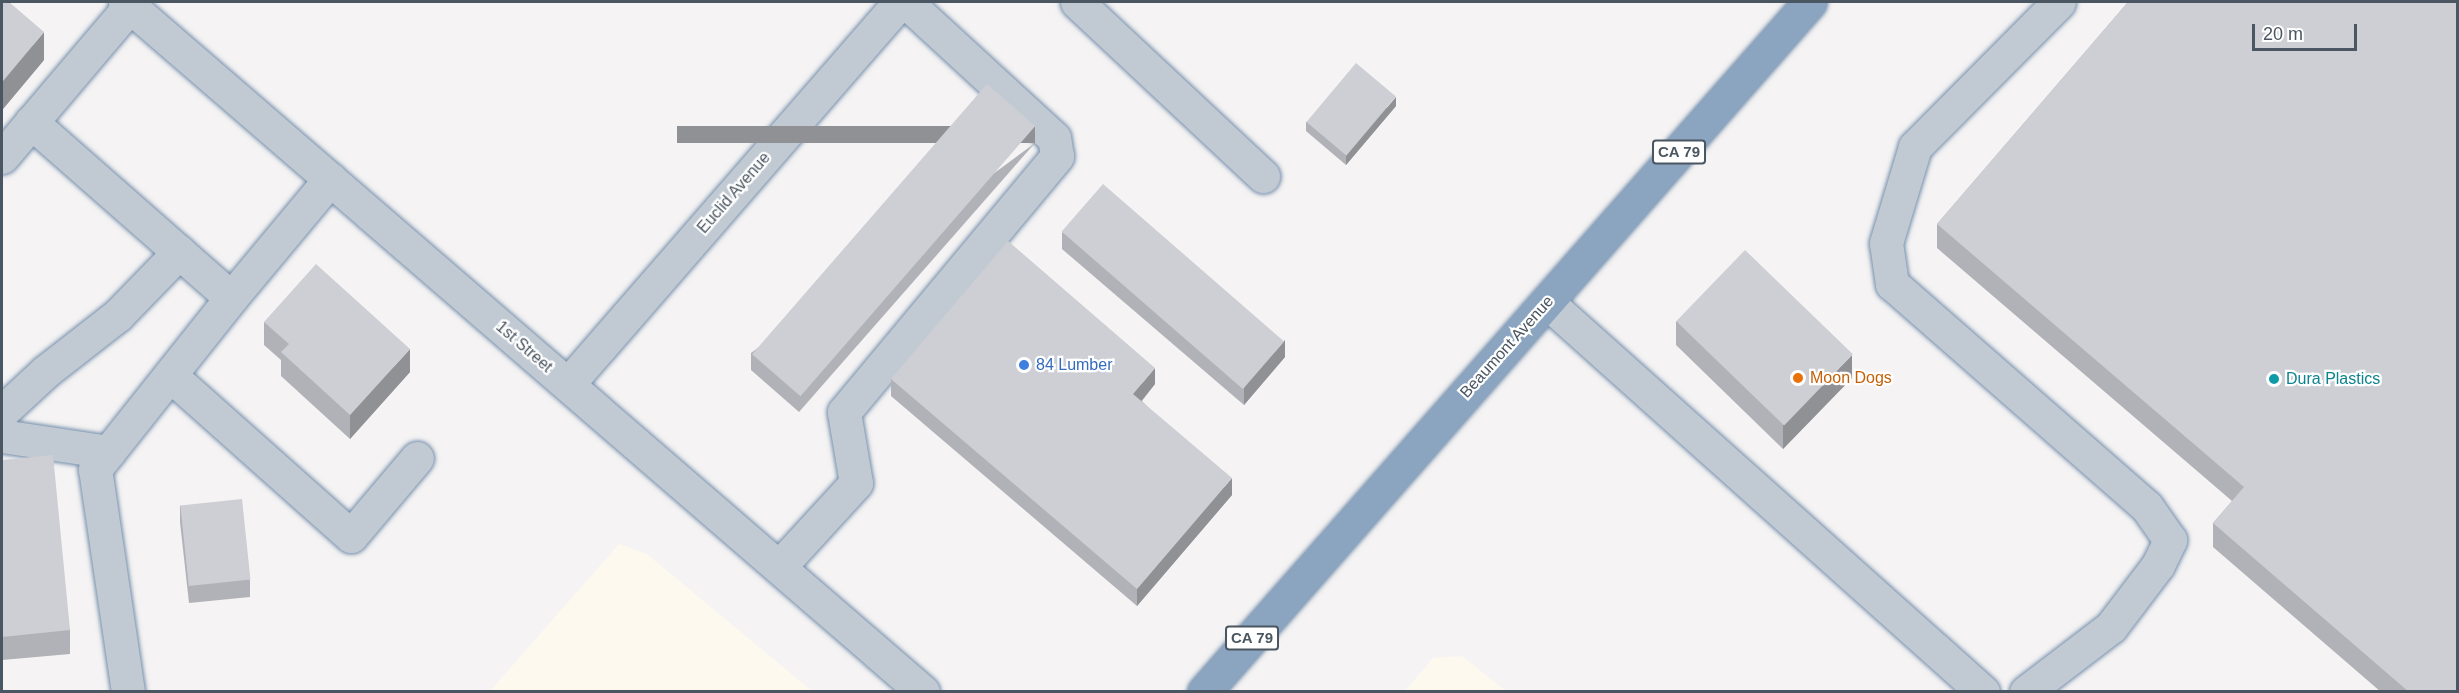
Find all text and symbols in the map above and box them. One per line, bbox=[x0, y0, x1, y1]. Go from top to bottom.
scale bar bbox=[2255, 12, 2360, 50]
text: 20 m bbox=[2263, 24, 2303, 44]
road number: CA 79 bbox=[1650, 140, 1708, 164]
street label: Euclid Avenue bbox=[693, 148, 775, 238]
street label: Beaumont Avenue bbox=[1456, 292, 1558, 402]
street label: 1st Street bbox=[492, 317, 556, 377]
place label: 84 Lumber bbox=[1036, 355, 1112, 375]
marker: 84 Lumber bbox=[1017, 358, 1031, 372]
place label: Moon Dogs bbox=[1810, 368, 1892, 388]
place label: Dura Plastics bbox=[2286, 369, 2380, 389]
marker: Moon Dogs bbox=[1791, 371, 1805, 385]
marker: Dura Plastics bbox=[2267, 372, 2281, 386]
road number: CA 79 bbox=[1224, 626, 1280, 650]

